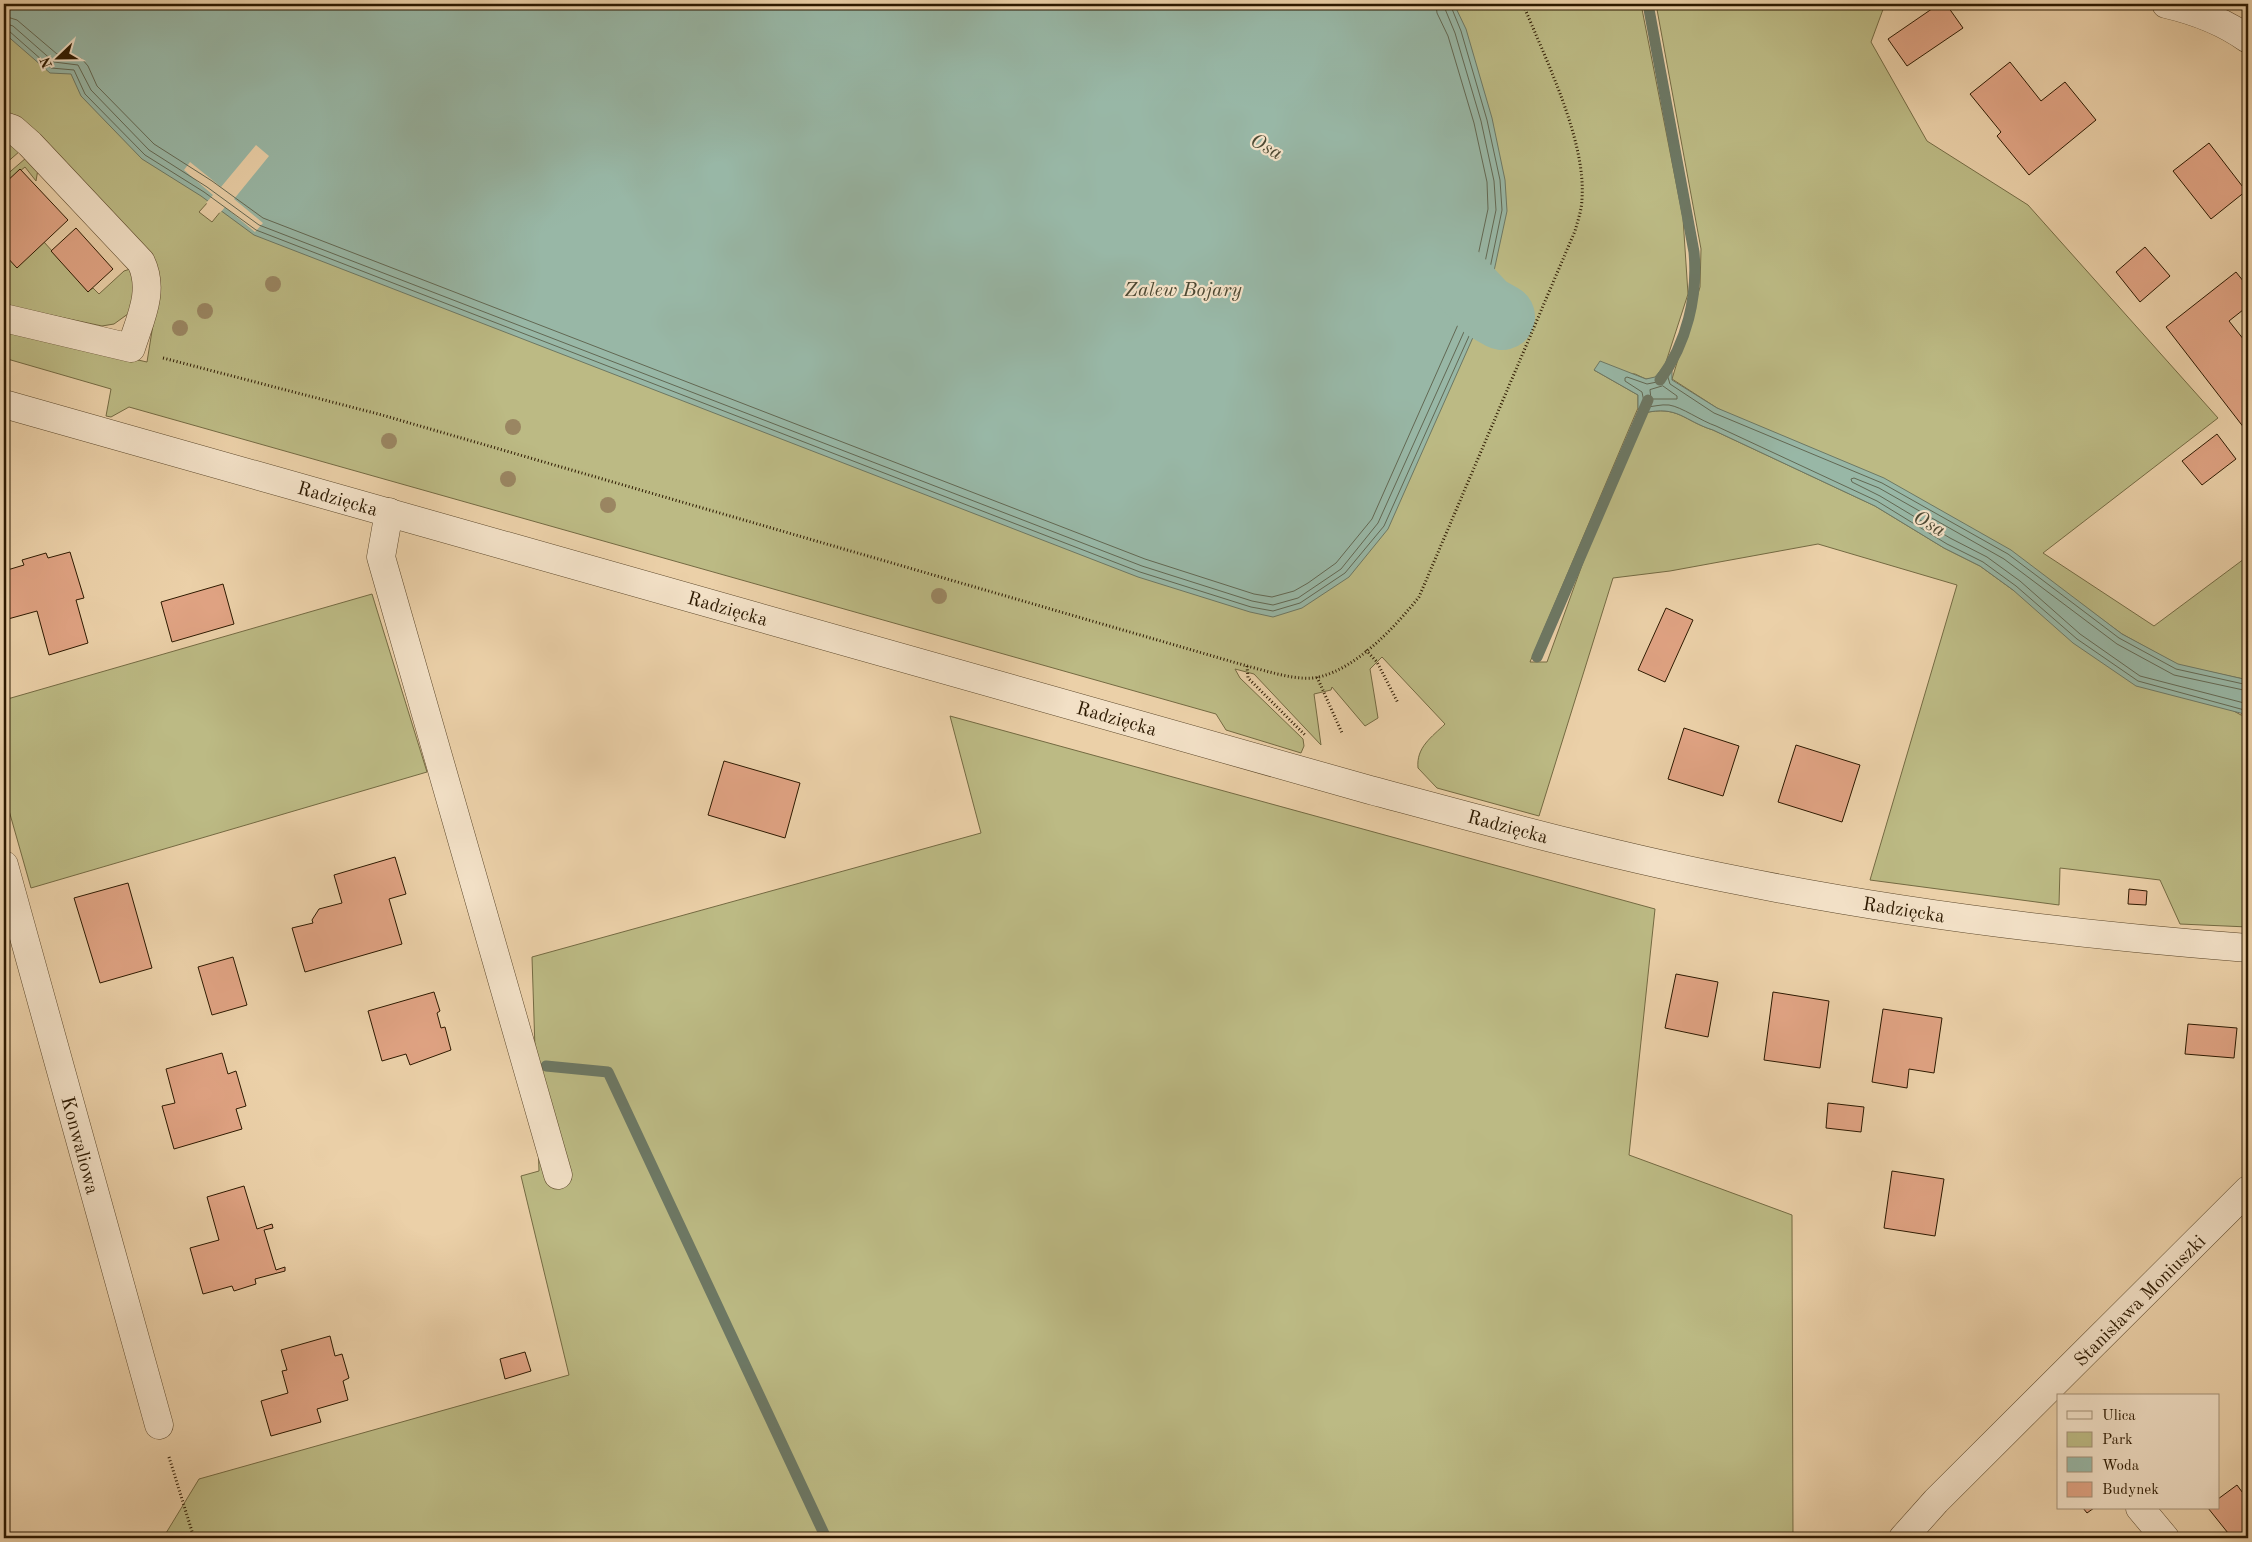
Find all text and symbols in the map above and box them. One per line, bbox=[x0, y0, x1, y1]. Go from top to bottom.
north arrow bbox=[32, 32, 82, 82]
text: N bbox=[38, 55, 55, 70]
water label: Osa bbox=[1247, 131, 1286, 165]
water label: Zalew Bojary bbox=[1124, 281, 1242, 301]
street label: Radzięcka bbox=[295, 480, 380, 521]
water label: Osa bbox=[1910, 508, 1949, 542]
street label: Radzięcka bbox=[685, 590, 770, 631]
street label: Radzięcka bbox=[1074, 700, 1159, 741]
street label: Radzięcka bbox=[1465, 809, 1550, 848]
street label: Radzięcka bbox=[1861, 896, 1947, 927]
street label: Konwaliowa bbox=[56, 1095, 101, 1197]
street label: Stanisława Moniuszki bbox=[2071, 1232, 2210, 1371]
legend bbox=[2057, 1394, 2220, 1510]
text: Ulica bbox=[2102, 1409, 2136, 1424]
text: Park bbox=[2102, 1433, 2133, 1448]
text: Woda bbox=[2102, 1459, 2140, 1474]
text: Budynek bbox=[2102, 1483, 2159, 1498]

